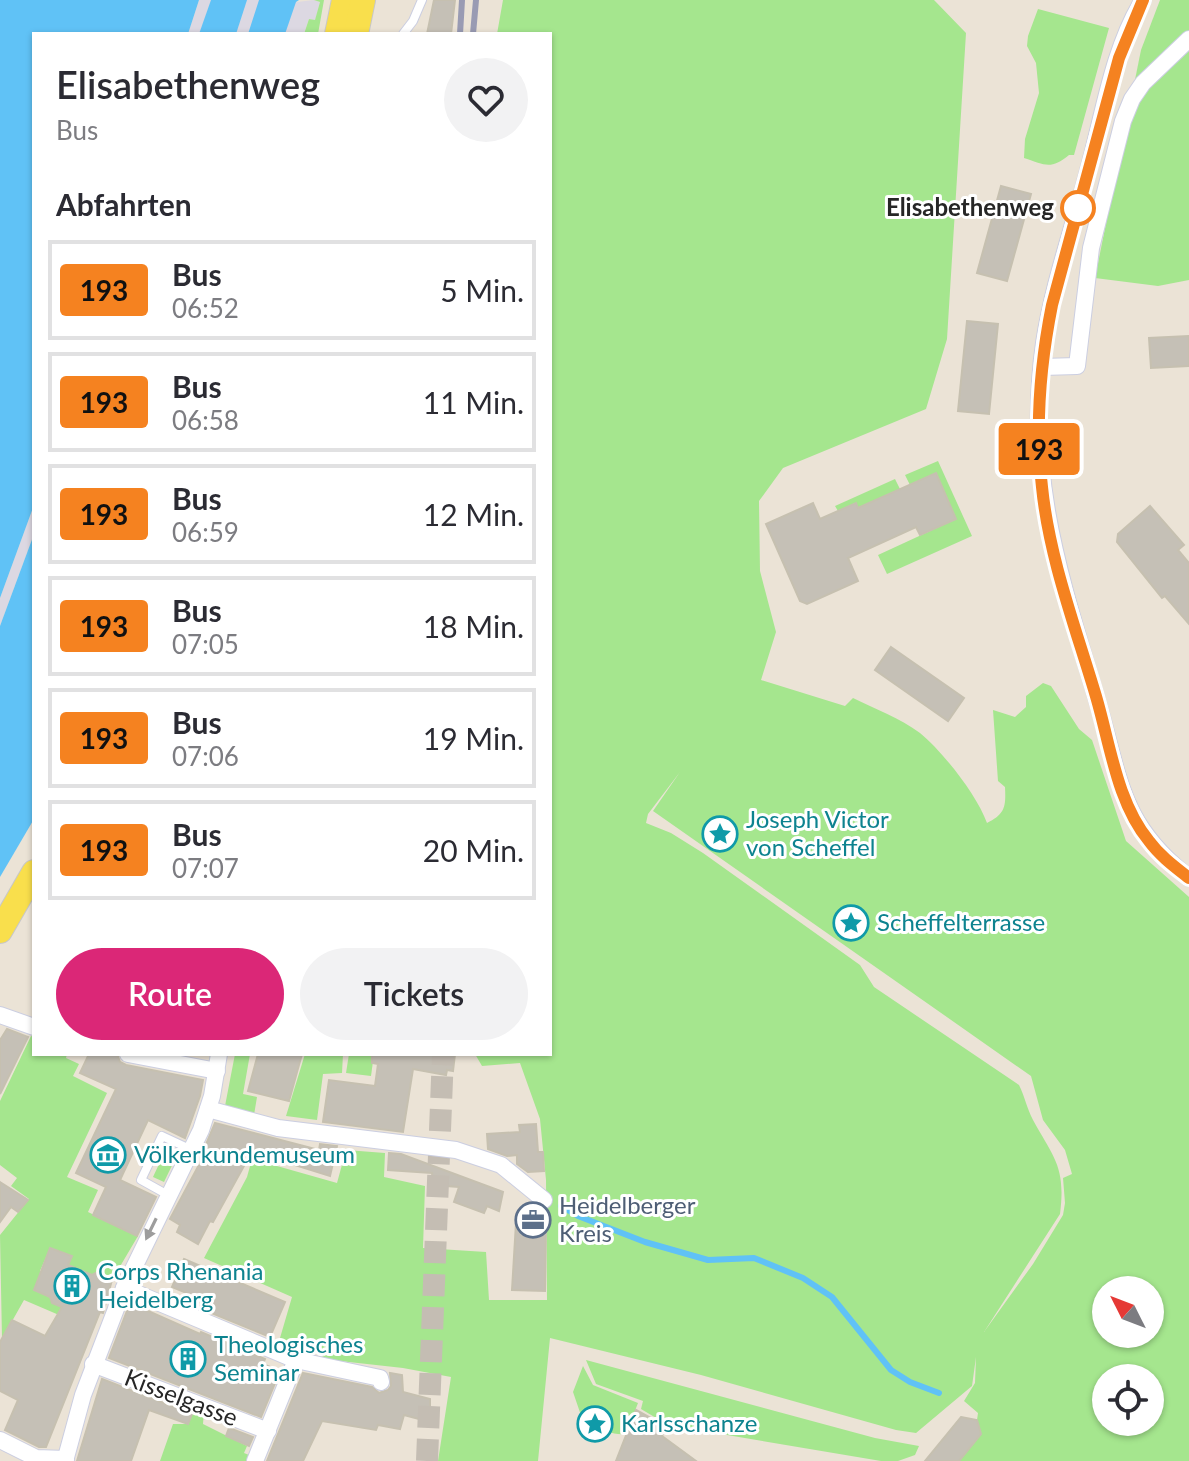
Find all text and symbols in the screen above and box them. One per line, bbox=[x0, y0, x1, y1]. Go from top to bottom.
button: heart bbox=[444, 58, 528, 142]
text: Elisabethenweg bbox=[56, 61, 320, 107]
text: Bus bbox=[56, 114, 98, 146]
text: Abfahrten bbox=[56, 186, 192, 222]
marker: Elisabethenweg bbox=[1061, 191, 1095, 225]
place label: Elisabethenweg bbox=[886, 192, 1054, 221]
text: Bus bbox=[172, 256, 222, 292]
text: 5 Min. bbox=[440, 272, 524, 308]
text: 193 bbox=[80, 273, 128, 307]
text: 06:52 bbox=[172, 292, 239, 324]
text: Bus bbox=[172, 368, 222, 404]
text: 11 Min. bbox=[423, 384, 524, 420]
text: 193 bbox=[80, 385, 128, 419]
text: 06:58 bbox=[172, 404, 239, 436]
line badge: 193 bbox=[993, 423, 1085, 475]
text: 193 bbox=[1015, 432, 1063, 466]
text: Bus bbox=[172, 480, 222, 516]
text: 12 Min. bbox=[423, 496, 524, 532]
text: 193 bbox=[80, 497, 128, 531]
text: 06:59 bbox=[172, 516, 239, 548]
text: Bus bbox=[172, 592, 222, 628]
text: 18 Min. bbox=[423, 608, 524, 644]
text: 193 bbox=[80, 609, 128, 643]
text: 07:05 bbox=[172, 628, 239, 660]
text: Bus bbox=[172, 704, 222, 740]
text: 19 Min. bbox=[423, 720, 524, 756]
text: 193 bbox=[80, 721, 128, 755]
text: 07:06 bbox=[172, 740, 239, 772]
place label: Joseph Victor von Scheffel bbox=[746, 804, 889, 861]
place icon: Joseph Victor von Scheffel bbox=[701, 815, 739, 853]
text: Bus bbox=[172, 816, 222, 852]
text: 20 Min. bbox=[423, 832, 524, 868]
text: 193 bbox=[80, 833, 128, 867]
text: 07:07 bbox=[172, 852, 239, 884]
place icon: Scheffelterrasse bbox=[832, 904, 870, 942]
place label: Scheffelterrasse bbox=[877, 907, 1045, 936]
button: Route bbox=[56, 948, 284, 1040]
button: Tickets bbox=[300, 948, 528, 1040]
museum icon: Völkerkundemuseum bbox=[89, 1136, 127, 1174]
place label: Völkerkundemuseum bbox=[134, 1139, 355, 1168]
place label: Heidelberger Kreis bbox=[559, 1190, 696, 1247]
office icon: Heidelberger Kreis bbox=[514, 1201, 552, 1239]
one-way arrow bbox=[144, 1218, 158, 1241]
place label: Corps Rhenania Heidelberg bbox=[98, 1256, 263, 1313]
building icon: Corps Rhenania Heidelberg bbox=[53, 1267, 91, 1305]
north arrow bbox=[1092, 1276, 1164, 1348]
map controls bbox=[1092, 1276, 1164, 1436]
place label: Theologisches Seminar bbox=[214, 1329, 363, 1386]
building icon: Theologisches Seminar bbox=[169, 1340, 207, 1378]
street label: Kisselgasse bbox=[121, 1362, 242, 1431]
button: locate bbox=[1092, 1364, 1164, 1436]
place icon: Karlsschanze bbox=[576, 1405, 614, 1443]
place label: Karlsschanze bbox=[621, 1408, 757, 1437]

